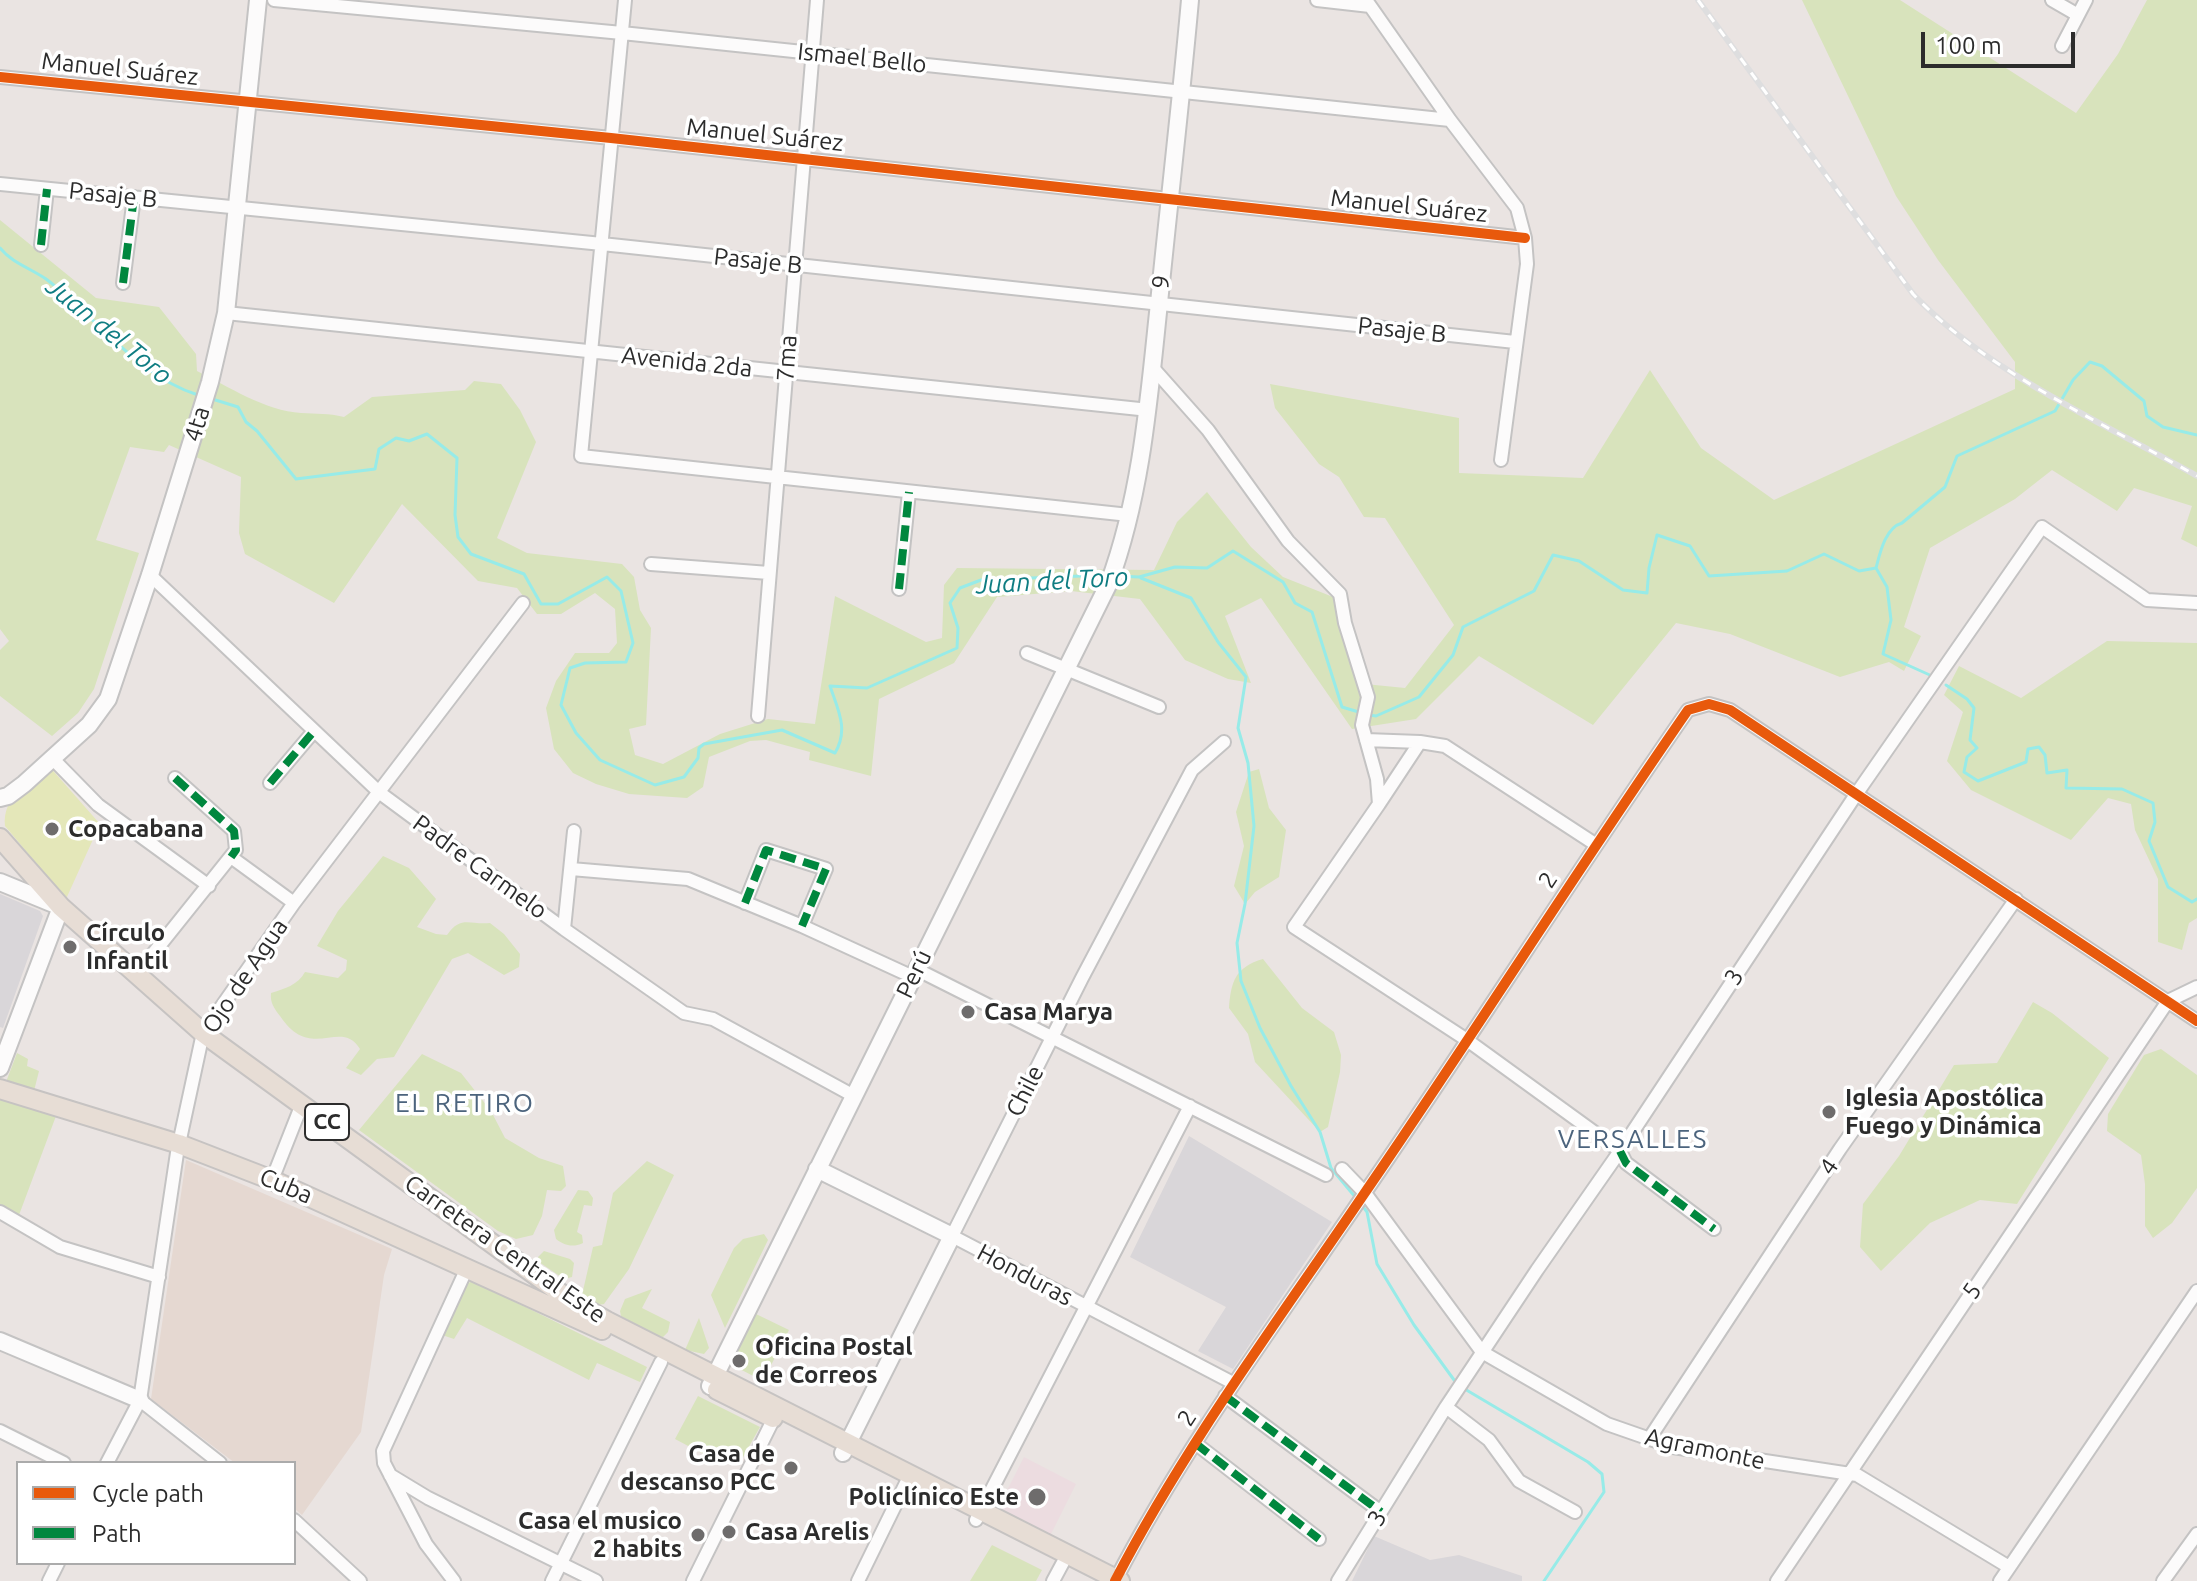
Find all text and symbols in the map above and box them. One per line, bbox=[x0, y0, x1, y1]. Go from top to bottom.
scale bar bbox=[1925, 16, 2079, 66]
text: 100 m bbox=[1935, 32, 2002, 59]
street label: Ismael Bello bbox=[796, 37, 928, 79]
street label: Manuel Suárez bbox=[40, 46, 200, 92]
street label: Manuel Suárez bbox=[685, 112, 845, 158]
street label: Pasaje B bbox=[67, 176, 159, 214]
street label: Manuel Suárez bbox=[1329, 183, 1489, 229]
street label: Pasaje B bbox=[712, 242, 804, 280]
water label: Juan del Toro bbox=[40, 271, 178, 391]
street label: 9 bbox=[1146, 274, 1176, 290]
street label: Pasaje B bbox=[1356, 311, 1448, 349]
street label: 7ma bbox=[771, 334, 803, 382]
street label: Avenida 2da bbox=[620, 341, 754, 383]
street label: 4ta bbox=[178, 403, 216, 445]
water label: Juan del Toro bbox=[975, 561, 1129, 601]
street label: Padre Carmelo bbox=[407, 809, 553, 925]
place label: Copacabana bbox=[68, 815, 204, 843]
marker: Copacabana bbox=[43, 820, 61, 838]
street label: 2 bbox=[1532, 866, 1564, 894]
street label: Ojo de Agua bbox=[196, 913, 294, 1039]
place label: Círculo Infantil bbox=[86, 919, 168, 975]
marker: Círculo Infantil bbox=[61, 938, 79, 956]
street label: Perú bbox=[890, 945, 938, 1003]
street label: 3 bbox=[1718, 963, 1750, 991]
place label: Casa Marya bbox=[984, 998, 1113, 1026]
marker: Casa Marya bbox=[959, 1003, 977, 1021]
street label: Chile bbox=[1000, 1061, 1050, 1121]
place label: Iglesia Apostólica Fuego y Dinámica bbox=[1845, 1084, 2044, 1140]
district label: EL RETIRO bbox=[395, 1087, 535, 1119]
marker: Iglesia Apostólica Fuego y Dinámica bbox=[1820, 1103, 1838, 1121]
road number: CC bbox=[305, 1104, 349, 1140]
district label: VERSALLES bbox=[1558, 1123, 1708, 1155]
street label: 4 bbox=[1813, 1153, 1845, 1181]
street label: Cuba bbox=[255, 1162, 317, 1210]
street label: Carretera Central Este bbox=[399, 1169, 611, 1329]
street label: Honduras bbox=[972, 1238, 1078, 1312]
street label: 5 bbox=[1956, 1277, 1988, 1305]
place label: Oficina Postal de Correos bbox=[755, 1333, 912, 1389]
marker: Oficina Postal de Correos bbox=[730, 1352, 748, 1370]
street label: 2 bbox=[1171, 1404, 1203, 1432]
street label: Agramonte bbox=[1642, 1422, 1768, 1476]
place label: Casa de descanso PCC bbox=[620, 1440, 775, 1496]
marker: Casa de descanso PCC bbox=[782, 1459, 800, 1477]
legend bbox=[16, 1461, 296, 1565]
text: Cycle path bbox=[92, 1480, 204, 1507]
place label: Policlínico Este bbox=[848, 1483, 1019, 1511]
marker: Policlínico Este bbox=[1026, 1486, 1048, 1508]
street label: 3 bbox=[1361, 1505, 1393, 1531]
place label: Casa el musico 2 habits bbox=[518, 1507, 682, 1563]
place label: Casa Arelis bbox=[745, 1518, 869, 1546]
text: Path bbox=[92, 1520, 142, 1547]
marker: Casa Arelis bbox=[720, 1523, 738, 1541]
marker: Casa el musico 2 habits bbox=[689, 1526, 707, 1544]

